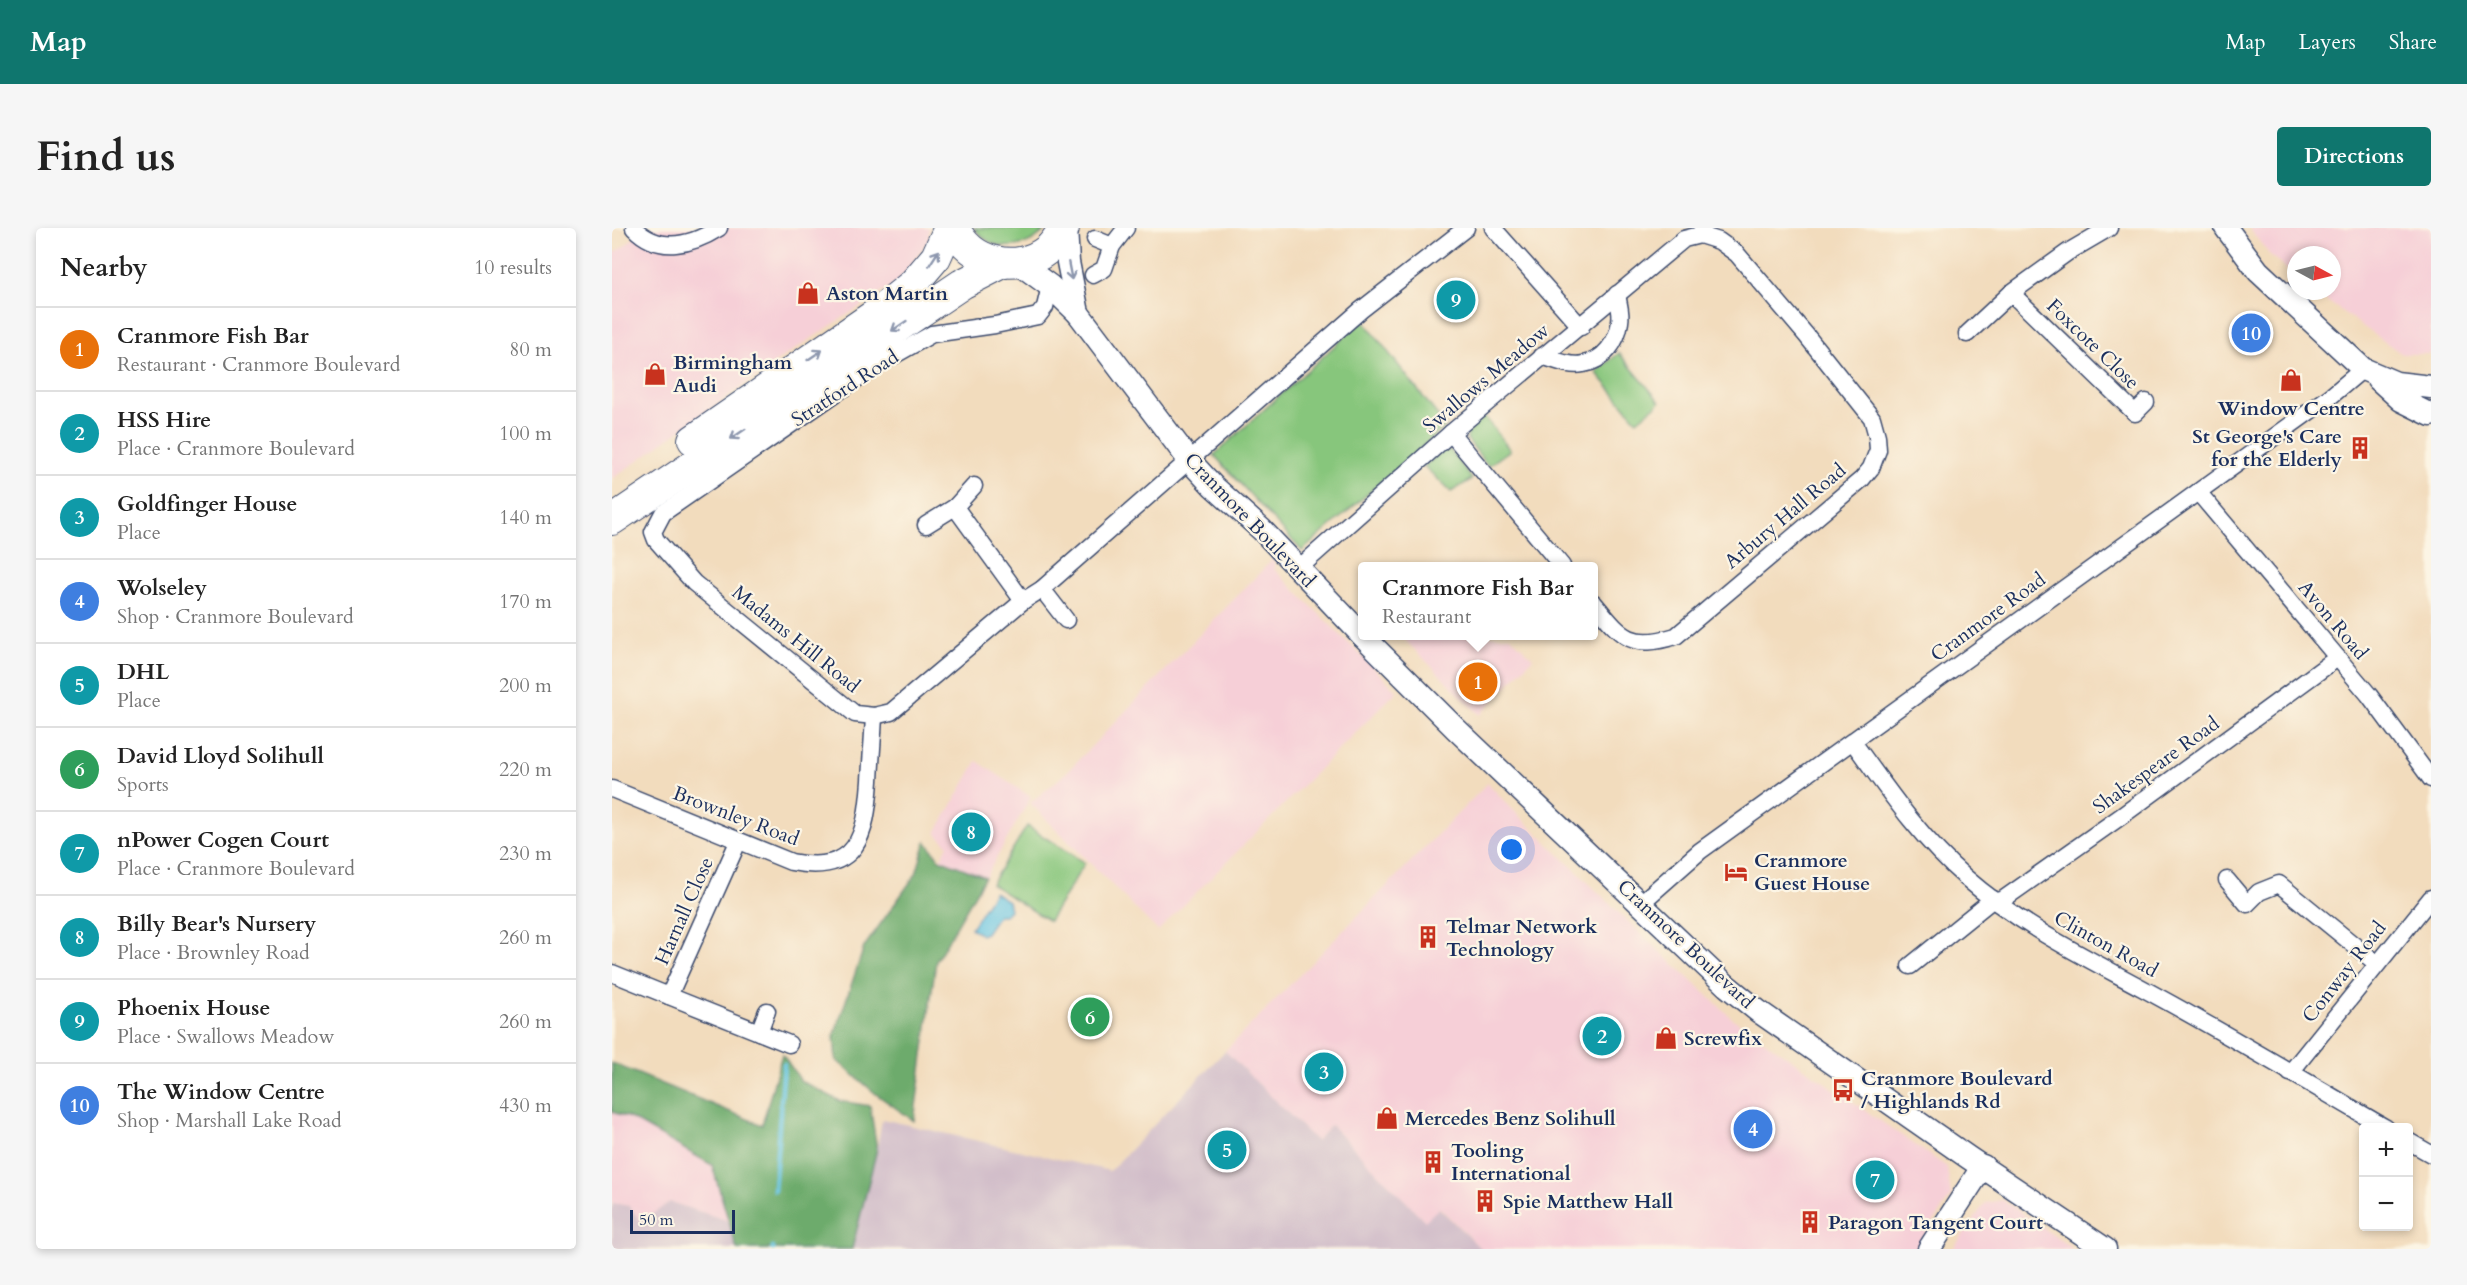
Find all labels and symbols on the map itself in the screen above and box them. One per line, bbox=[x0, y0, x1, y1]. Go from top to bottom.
north arrow bbox=[2287, 246, 2341, 300]
one-way arrow bbox=[928, 250, 940, 267]
one-way arrow bbox=[1065, 261, 1076, 280]
pin: 9 bbox=[1436, 278, 1476, 322]
shop icon: Aston Martin bbox=[795, 280, 821, 306]
place label: Aston Martin bbox=[826, 280, 948, 307]
street label: Foxcote Close bbox=[2041, 293, 2145, 395]
pin: 10 bbox=[2232, 310, 2270, 356]
street label: Swallows Meadow bbox=[1417, 317, 1555, 439]
one-way arrow bbox=[891, 319, 908, 332]
street label: Stratford Road bbox=[786, 343, 904, 433]
place label: Birmingham Audi bbox=[673, 349, 793, 399]
one-way arrow bbox=[806, 349, 822, 361]
shop icon: Birmingham Audi bbox=[642, 361, 668, 387]
shop icon: Window Centre bbox=[2278, 367, 2304, 393]
place label: Window Centre bbox=[2216, 395, 2365, 422]
place label: St George's Care for the Elderly bbox=[2192, 423, 2343, 473]
one-way arrow bbox=[729, 428, 746, 441]
building icon: St George's Care for the Elderly bbox=[2347, 435, 2373, 461]
street label: Cranmore Boulevard bbox=[1178, 446, 1322, 594]
street label: Arbury Hall Road bbox=[1718, 457, 1852, 575]
street label: Cranmore Road bbox=[1925, 566, 2051, 668]
street label: Avon Road bbox=[2292, 575, 2374, 666]
street label: Madams Hill Road bbox=[726, 579, 866, 699]
pin: 1 bbox=[1458, 660, 1498, 704]
street label: Shakespeare Road bbox=[2087, 710, 2225, 820]
street label: Brownley Road bbox=[669, 780, 803, 853]
pin: 8 bbox=[952, 810, 990, 854]
your location bbox=[1497, 835, 1526, 864]
place label: Cranmore Guest House bbox=[1754, 847, 1870, 897]
street label: Harnall Close bbox=[648, 853, 720, 969]
hotel icon: Cranmore Guest House bbox=[1723, 859, 1749, 885]
street label: Cranmore Boulevard bbox=[1612, 873, 1761, 1015]
street label: Clinton Road bbox=[2049, 904, 2163, 984]
place label: Telmar Network Technology bbox=[1446, 913, 1598, 963]
street label: Conway Road bbox=[2296, 915, 2392, 1028]
building icon: Telmar Network Technology bbox=[1415, 924, 1441, 950]
pin: 6 bbox=[1070, 994, 1110, 1040]
pin: 2 bbox=[1582, 1014, 1622, 1058]
shop icon: Screwfix bbox=[1653, 1025, 1679, 1051]
place label: Screwfix bbox=[1684, 1025, 1762, 1052]
pin: 3 bbox=[1304, 1050, 1344, 1094]
place label: Cranmore Boulevard / Highlands Rd bbox=[1861, 1065, 2053, 1115]
bus stop icon: Cranmore Boulevard / Highlands Rd bbox=[1830, 1077, 1856, 1103]
shop icon: Mercedes Benz Solihull bbox=[1374, 1105, 1400, 1131]
place label: Mercedes Benz Solihull bbox=[1405, 1105, 1616, 1132]
pin: 4 bbox=[1734, 1106, 1772, 1152]
pin: 5 bbox=[1208, 1128, 1246, 1172]
place label: Tooling International bbox=[1451, 1137, 1571, 1187]
building icon: Tooling International bbox=[1420, 1149, 1446, 1175]
pin: 7 bbox=[1856, 1158, 1894, 1202]
building icon: Spie Matthew Hall bbox=[1472, 1188, 1498, 1214]
place label: Spie Matthew Hall bbox=[1503, 1188, 1673, 1215]
scale bar bbox=[630, 1207, 735, 1234]
building icon: Paragon Tangent Court bbox=[1797, 1209, 1823, 1235]
place label: Paragon Tangent Court bbox=[1828, 1209, 2043, 1236]

